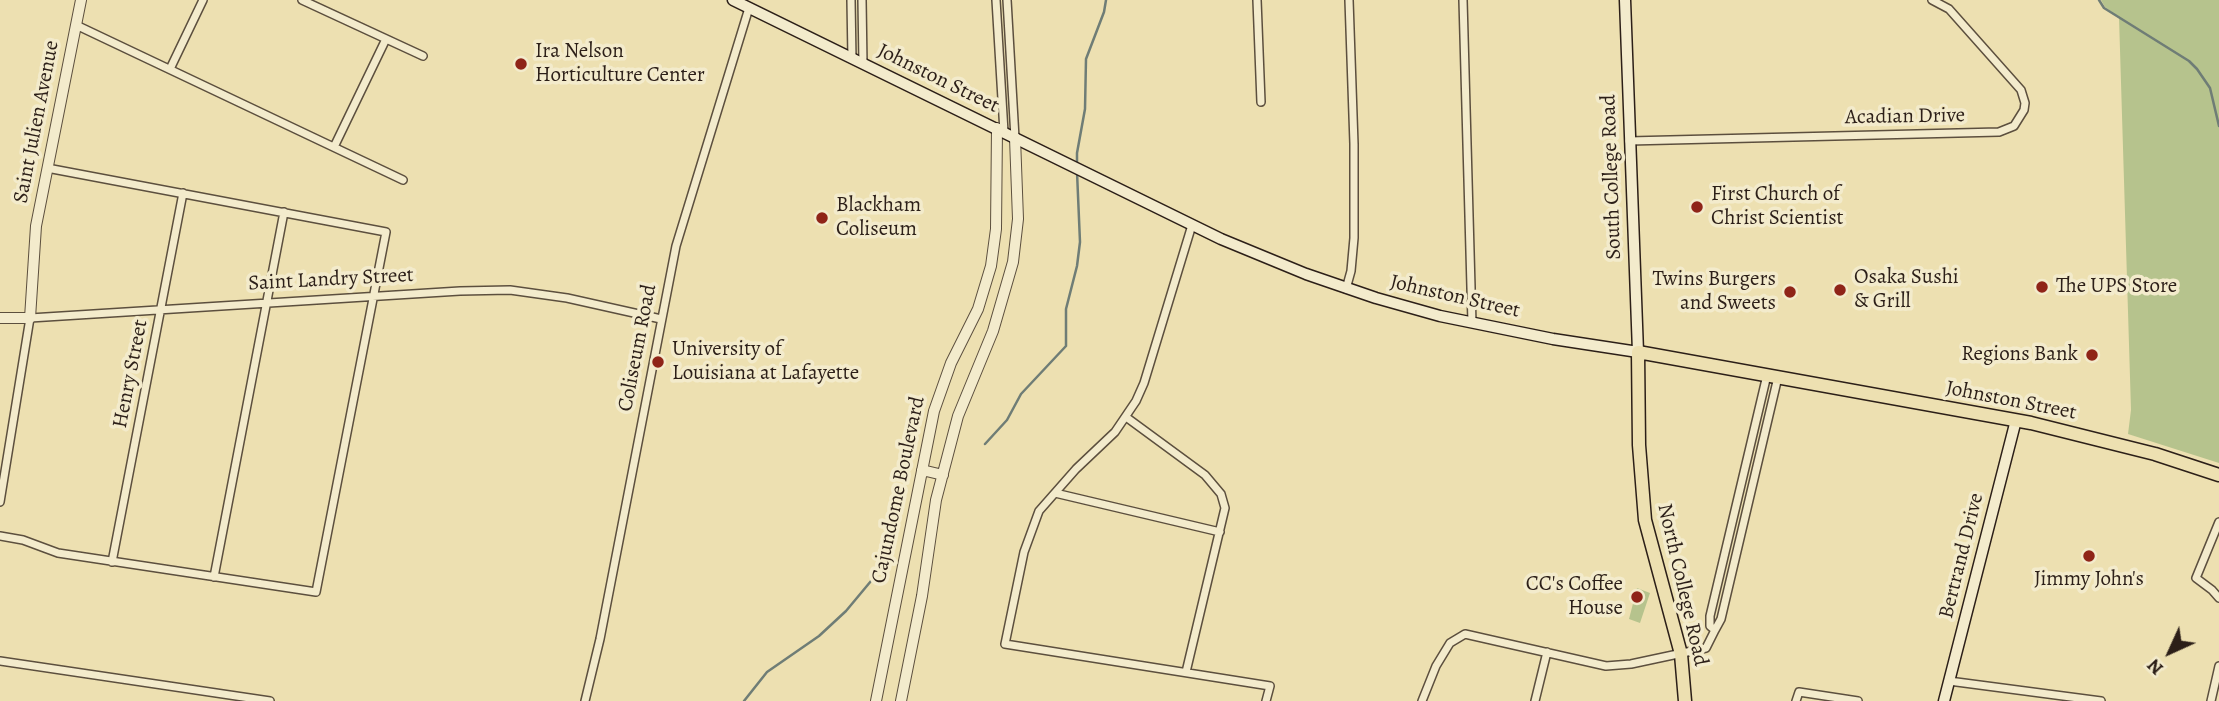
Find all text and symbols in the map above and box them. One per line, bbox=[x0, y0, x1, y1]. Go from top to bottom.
street label: Saint Julien Avenue bbox=[9, 38, 65, 206]
place label: Ira Nelson Horticulture Center bbox=[535, 39, 705, 89]
street label: Johnston Street bbox=[873, 39, 1003, 119]
marker: Ira Nelson Horticulture Center bbox=[513, 56, 529, 72]
street label: South College Road bbox=[1597, 94, 1627, 260]
street label: Acadian Drive bbox=[1845, 103, 1965, 131]
place label: First Church of Christ Scientist bbox=[1711, 182, 1844, 232]
place label: Blackham Coliseum bbox=[836, 193, 921, 243]
marker: First Church of Christ Scientist bbox=[1689, 199, 1705, 215]
marker: Blackham Coliseum bbox=[814, 210, 830, 226]
street label: Saint Landry Street bbox=[248, 263, 414, 297]
place label: Osaka Sushi & Grill bbox=[1854, 265, 1959, 315]
place label: Twins Burgers and Sweets bbox=[1652, 267, 1776, 317]
street label: Johnston Street bbox=[1388, 270, 1522, 324]
place label: The UPS Store bbox=[2056, 274, 2177, 300]
marker: The UPS Store bbox=[2034, 279, 2050, 295]
street label: Coliseum Road bbox=[613, 282, 663, 414]
marker: Osaka Sushi & Grill bbox=[1832, 282, 1848, 298]
marker: Twins Burgers and Sweets bbox=[1782, 284, 1798, 300]
street label: Henry Street bbox=[108, 318, 154, 430]
place label: University of Louisiana at Lafayette bbox=[672, 337, 859, 387]
place label: Regions Bank bbox=[1961, 342, 2078, 368]
marker: Regions Bank bbox=[2084, 347, 2100, 363]
marker: University of Louisiana at Lafayette bbox=[650, 354, 666, 370]
street label: Johnston Street bbox=[1944, 376, 2078, 426]
street label: Cajundome Boulevard bbox=[867, 394, 931, 586]
street label: Bertrand Drive bbox=[1934, 491, 1990, 621]
street label: North College Road bbox=[1651, 501, 1713, 669]
marker: Jimmy John's bbox=[2081, 548, 2097, 564]
place label: Jimmy John's bbox=[2034, 567, 2144, 593]
place label: CC's Coffee House bbox=[1526, 572, 1623, 622]
marker: CC's Coffee House bbox=[1629, 589, 1645, 605]
north arrow bbox=[2135, 617, 2205, 687]
text: N bbox=[2141, 653, 2169, 681]

